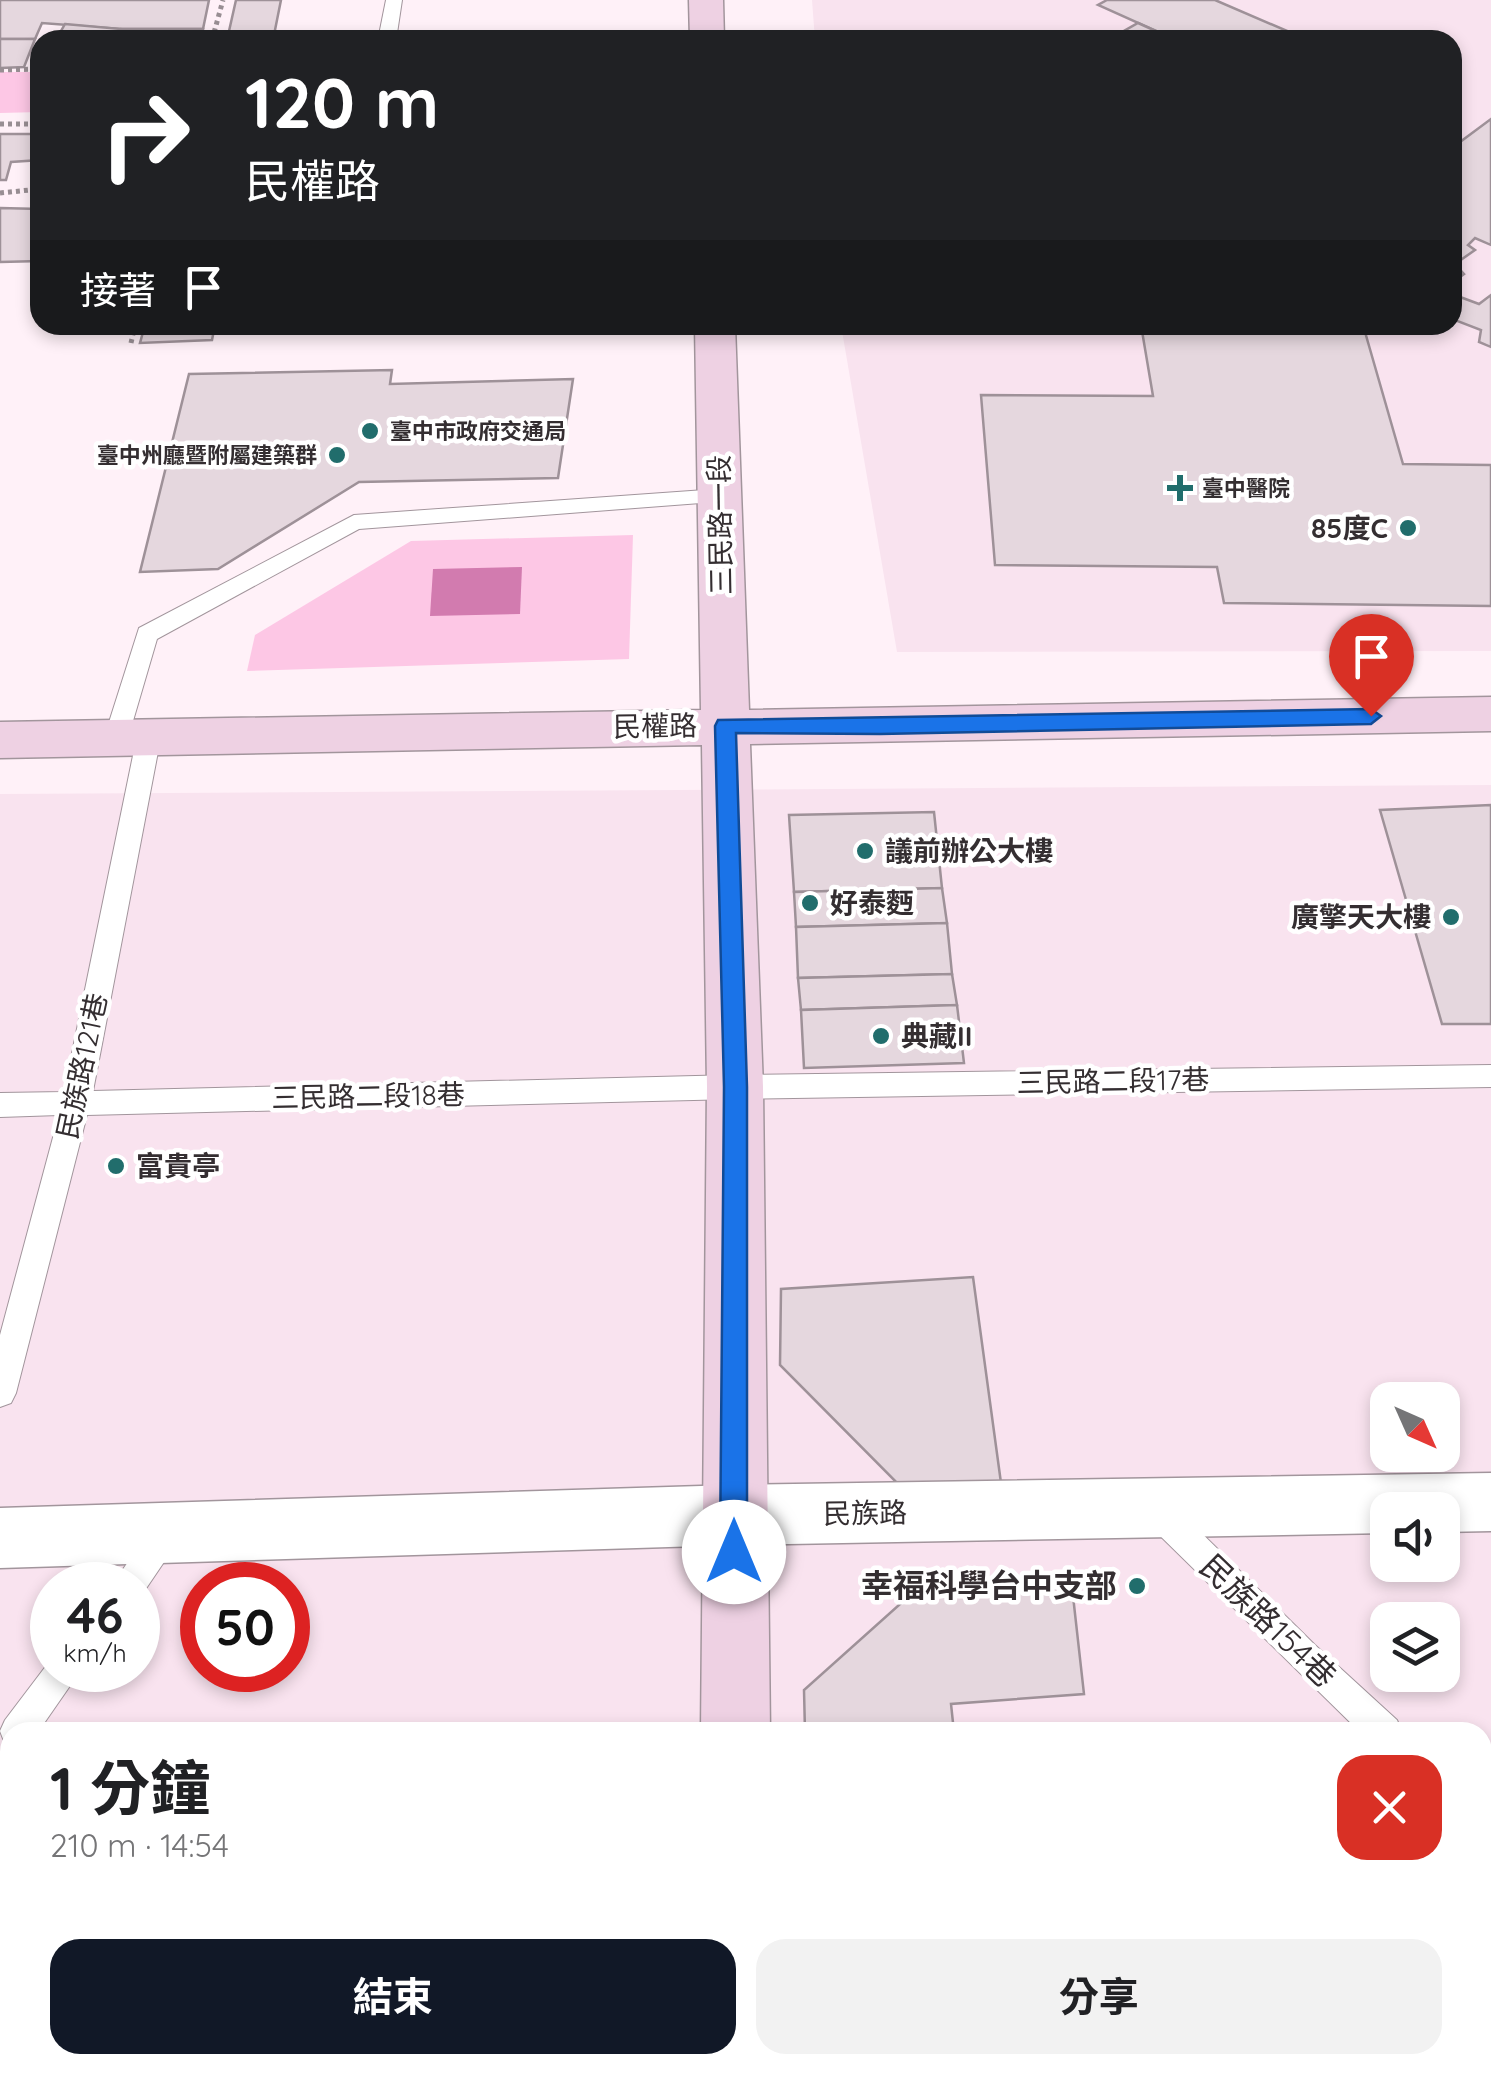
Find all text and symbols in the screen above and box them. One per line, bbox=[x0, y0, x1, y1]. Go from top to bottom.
text: 120 m bbox=[245, 58, 439, 146]
icon: right bbox=[80, 70, 210, 200]
text: 民權路 bbox=[245, 152, 380, 208]
icon: arrive bbox=[176, 260, 231, 315]
text: 接著 bbox=[80, 266, 156, 314]
place label: 臺中市政府交通局 bbox=[390, 417, 566, 445]
marker: 臺中市政府交通局 bbox=[359, 420, 381, 442]
place label: 臺中州廳暨附屬建築群 bbox=[97, 441, 317, 469]
marker: 臺中州廳暨附屬建築群 bbox=[326, 444, 348, 466]
street label: 三民路一段 bbox=[701, 455, 738, 595]
place label: 臺中醫院 bbox=[1202, 474, 1290, 502]
marker: 臺中醫院 bbox=[1167, 475, 1193, 501]
place label: 85度C bbox=[1311, 510, 1388, 545]
marker: 85度C bbox=[1397, 517, 1419, 539]
pin bbox=[1329, 614, 1414, 717]
icon: arrive bbox=[1344, 629, 1399, 684]
street label: 民權路 bbox=[613, 707, 697, 744]
place label: 議前辦公大樓 bbox=[885, 833, 1053, 868]
marker: 議前辦公大樓 bbox=[854, 840, 876, 862]
place label: 好泰麪 bbox=[830, 885, 914, 920]
marker: 好泰麪 bbox=[799, 892, 821, 914]
place label: 廣擎天大樓 bbox=[1291, 899, 1431, 934]
marker: 廣擎天大樓 bbox=[1440, 906, 1462, 928]
street label: 民族路121巷 bbox=[49, 990, 114, 1142]
place label: 典藏II bbox=[901, 1018, 972, 1053]
marker: 典藏II bbox=[870, 1025, 892, 1047]
street label: 三民路二段17巷 bbox=[1016, 1061, 1210, 1100]
street label: 三民路二段18巷 bbox=[271, 1076, 465, 1115]
place label: 富貴亭 bbox=[136, 1148, 220, 1183]
marker: 富貴亭 bbox=[105, 1155, 127, 1177]
north arrow bbox=[1370, 1382, 1460, 1472]
map controls bbox=[1370, 1382, 1460, 1692]
button: sound bbox=[1370, 1492, 1460, 1582]
street label: 民族路 bbox=[823, 1494, 907, 1531]
position arrow bbox=[682, 1500, 786, 1604]
street label: 民族路154巷 bbox=[1192, 1545, 1345, 1695]
speed limit sign: 50 bbox=[180, 1562, 310, 1692]
place label: 幸福科學台中支部 bbox=[861, 1565, 1117, 1605]
marker: 幸福科學台中支部 bbox=[1126, 1575, 1148, 1597]
text: 46 bbox=[66, 1583, 124, 1646]
button: layers bbox=[1370, 1602, 1460, 1692]
text: km/h bbox=[63, 1637, 127, 1668]
text: 1 分鐘 bbox=[50, 1750, 210, 1825]
button: close bbox=[1337, 1755, 1442, 1860]
text: 210 m · 14:54 bbox=[50, 1825, 229, 1865]
button: 結束 bbox=[50, 1939, 736, 2054]
button: 分享 bbox=[756, 1939, 1442, 2054]

